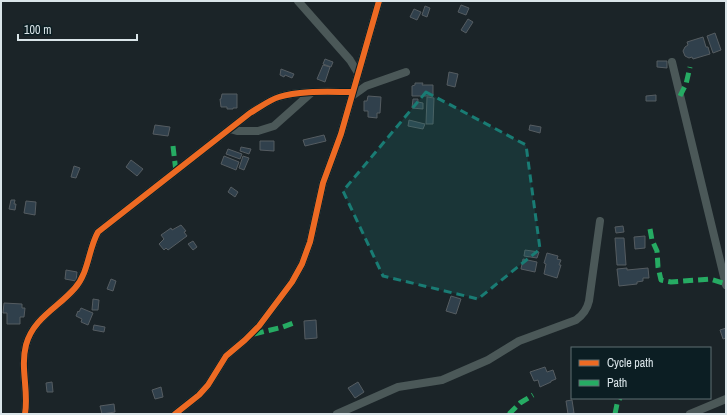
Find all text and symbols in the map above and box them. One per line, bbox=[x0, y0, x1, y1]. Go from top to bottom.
scale bar bbox=[18, 16, 137, 42]
text: 100 m bbox=[24, 22, 51, 38]
legend bbox=[571, 347, 711, 399]
text: Cycle path bbox=[607, 355, 654, 371]
text: Path bbox=[607, 375, 627, 391]

